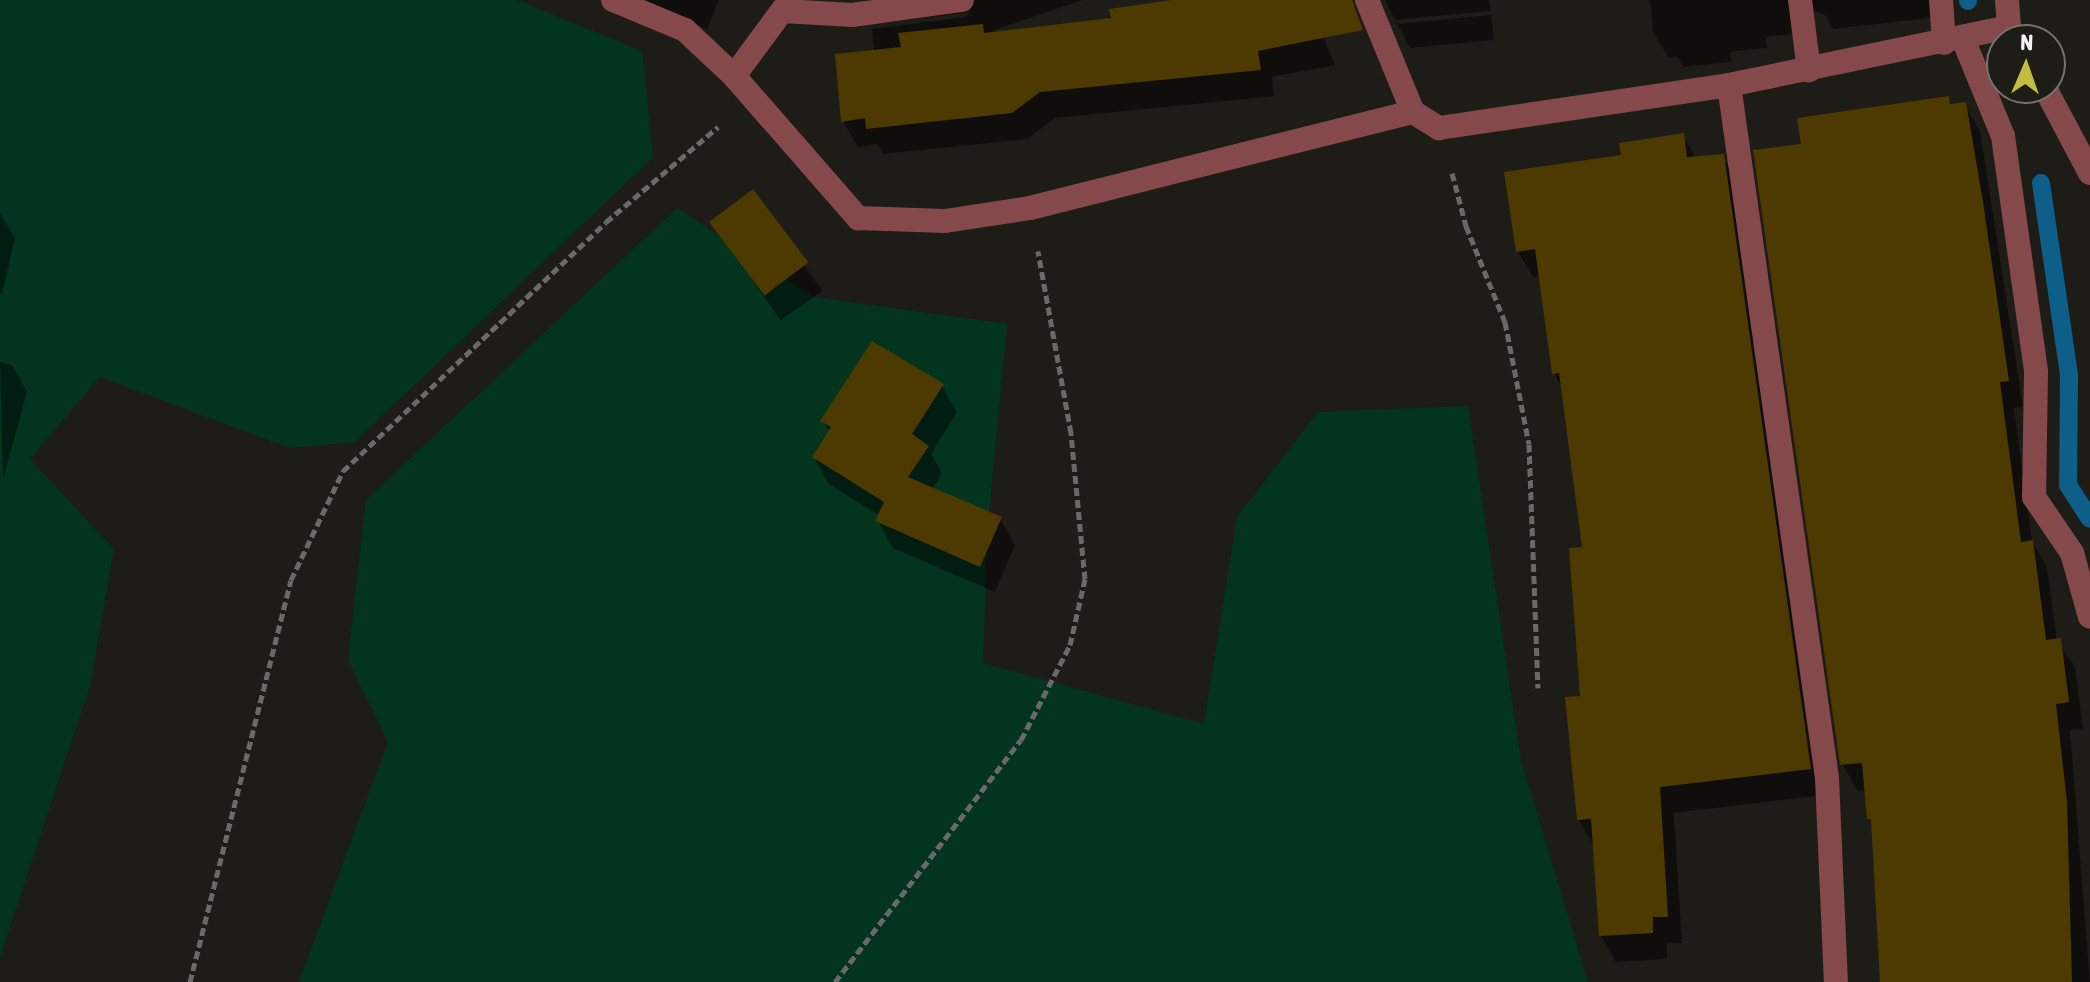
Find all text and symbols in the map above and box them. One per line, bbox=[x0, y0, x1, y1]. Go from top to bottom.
north arrow bbox=[1986, 24, 2066, 104]
text: N bbox=[2020, 29, 2034, 55]

